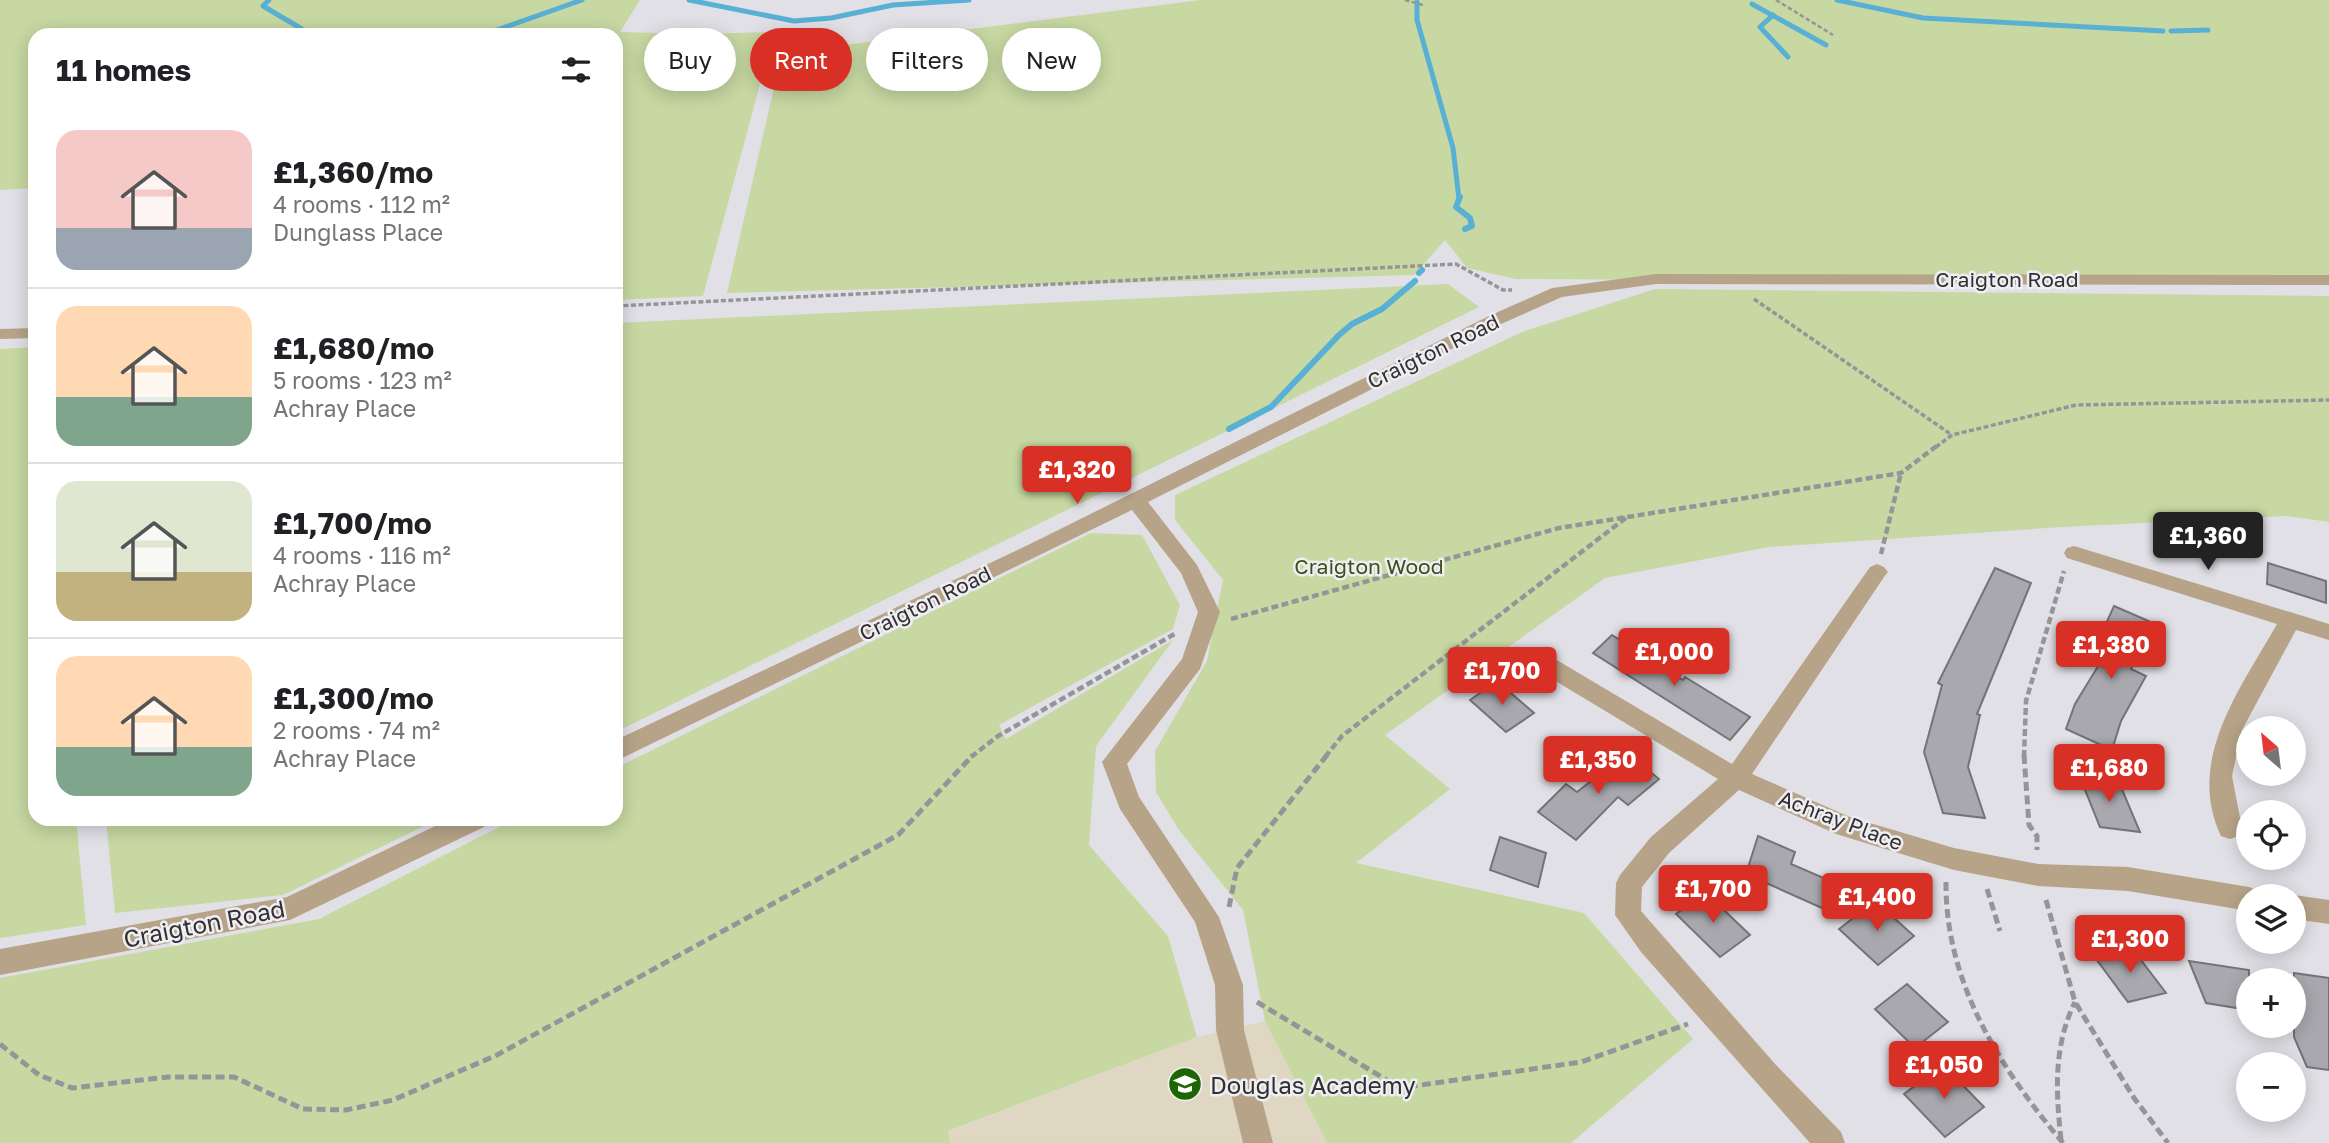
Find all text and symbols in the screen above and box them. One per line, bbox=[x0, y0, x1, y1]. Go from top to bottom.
chip: Buy bbox=[644, 28, 736, 91]
chip: Rent bbox=[750, 28, 852, 91]
chip: Filters bbox=[866, 28, 988, 91]
chip: New bbox=[1002, 28, 1101, 91]
icon: filters bbox=[557, 51, 595, 89]
text: 11 homes bbox=[56, 52, 191, 88]
text: £1,360/mo bbox=[273, 154, 433, 190]
icon: home bbox=[112, 158, 196, 242]
text: 4 rooms · 112 m² bbox=[273, 190, 450, 218]
text: Dunglass Place bbox=[273, 218, 443, 246]
street label: Craigton Road bbox=[1935, 266, 2079, 292]
street label: Craigton Road bbox=[1363, 308, 1503, 394]
text: £1,680/mo bbox=[273, 330, 434, 366]
icon: home bbox=[112, 334, 196, 418]
text: 5 rooms · 123 m² bbox=[273, 366, 452, 394]
text: Achray Place bbox=[273, 394, 416, 422]
pin: £1,320 bbox=[1020, 447, 1134, 506]
text: £1,320 bbox=[1038, 455, 1116, 483]
text: £1,700/mo bbox=[273, 505, 432, 541]
icon: home bbox=[112, 509, 196, 593]
pin: £1,360 bbox=[2151, 512, 2265, 572]
text: £1,360 bbox=[2169, 521, 2247, 549]
text: 4 rooms · 116 m² bbox=[273, 541, 451, 569]
park label: Craigton Wood bbox=[1294, 553, 1444, 579]
street label: Craigton Road bbox=[855, 560, 995, 646]
text: Achray Place bbox=[273, 569, 416, 597]
pin: £1,380 bbox=[2054, 622, 2168, 681]
pin: £1,000 bbox=[1617, 628, 1731, 688]
text: £1,380 bbox=[2072, 630, 2150, 658]
text: £1,000 bbox=[1634, 637, 1714, 665]
pin: £1,700 bbox=[1445, 648, 1559, 707]
text: £1,700 bbox=[1464, 656, 1540, 684]
text: £1,300/mo bbox=[273, 680, 434, 716]
icon: home bbox=[112, 684, 196, 768]
text: 2 rooms · 74 m² bbox=[273, 716, 440, 744]
north arrow bbox=[2236, 716, 2306, 786]
map controls bbox=[2236, 716, 2306, 1122]
pin: £1,350 bbox=[1541, 736, 1655, 796]
text: Achray Place bbox=[273, 744, 416, 772]
pin: £1,680 bbox=[2052, 744, 2166, 804]
text: £1,350 bbox=[1559, 745, 1637, 773]
text: £1,680 bbox=[2070, 753, 2148, 781]
street label: Achray Place bbox=[1775, 784, 1907, 856]
button: locate bbox=[2236, 800, 2306, 870]
pin: £1,700 bbox=[1656, 866, 1770, 925]
text: £1,700 bbox=[1675, 874, 1751, 902]
pin: £1,400 bbox=[1820, 874, 1934, 933]
text: £1,400 bbox=[1838, 882, 1916, 910]
button: layers bbox=[2236, 884, 2306, 954]
street label: Craigton Road bbox=[121, 893, 287, 953]
pin: £1,300 bbox=[2073, 916, 2187, 975]
text: £1,300 bbox=[2091, 924, 2169, 952]
button: + bbox=[2236, 968, 2306, 1038]
pin: £1,050 bbox=[1887, 1042, 2001, 1101]
text: £1,050 bbox=[1905, 1050, 1983, 1078]
button: − bbox=[2236, 1052, 2306, 1122]
school or university icon: Douglas Academy bbox=[1166, 1065, 1204, 1103]
place label: Douglas Academy bbox=[1210, 1070, 1416, 1099]

